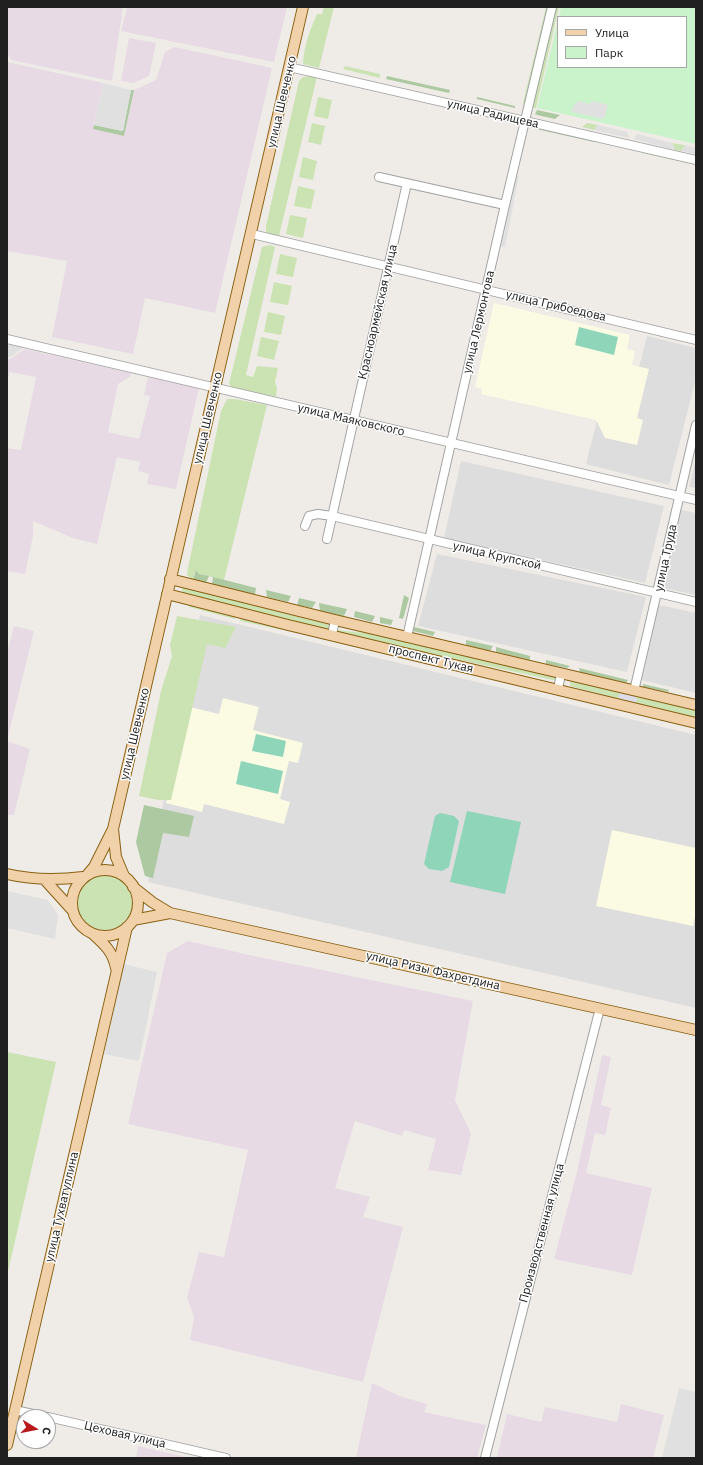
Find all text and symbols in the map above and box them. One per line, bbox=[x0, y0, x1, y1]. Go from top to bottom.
legend bbox=[557, 16, 687, 68]
text: Улица bbox=[595, 25, 629, 40]
text: Парк bbox=[595, 45, 623, 60]
street label: улица Шевченко bbox=[264, 55, 300, 149]
street label: улица Радищева bbox=[446, 96, 540, 132]
street label: Красноармейская улица bbox=[355, 243, 401, 381]
street label: улица Лермонтова bbox=[460, 269, 498, 375]
street label: улица Грибоедова bbox=[505, 287, 607, 325]
street label: улица Шевченко bbox=[190, 371, 226, 465]
street label: улица Маяковского bbox=[296, 401, 406, 439]
street label: улица Труда bbox=[652, 523, 680, 593]
street label: улица Крупской bbox=[452, 539, 542, 573]
street label: проспект Тукая bbox=[387, 642, 475, 676]
street label: улица Шевченко bbox=[117, 687, 153, 781]
street label: улица Ризы Фахретдина bbox=[365, 949, 501, 993]
street label: улица Тухватуллина bbox=[42, 1150, 82, 1264]
street label: Производственная улица bbox=[516, 1162, 568, 1304]
north arrow bbox=[16, 1409, 56, 1449]
street label: Цеховая улица bbox=[83, 1419, 167, 1451]
text: С bbox=[39, 1426, 54, 1436]

